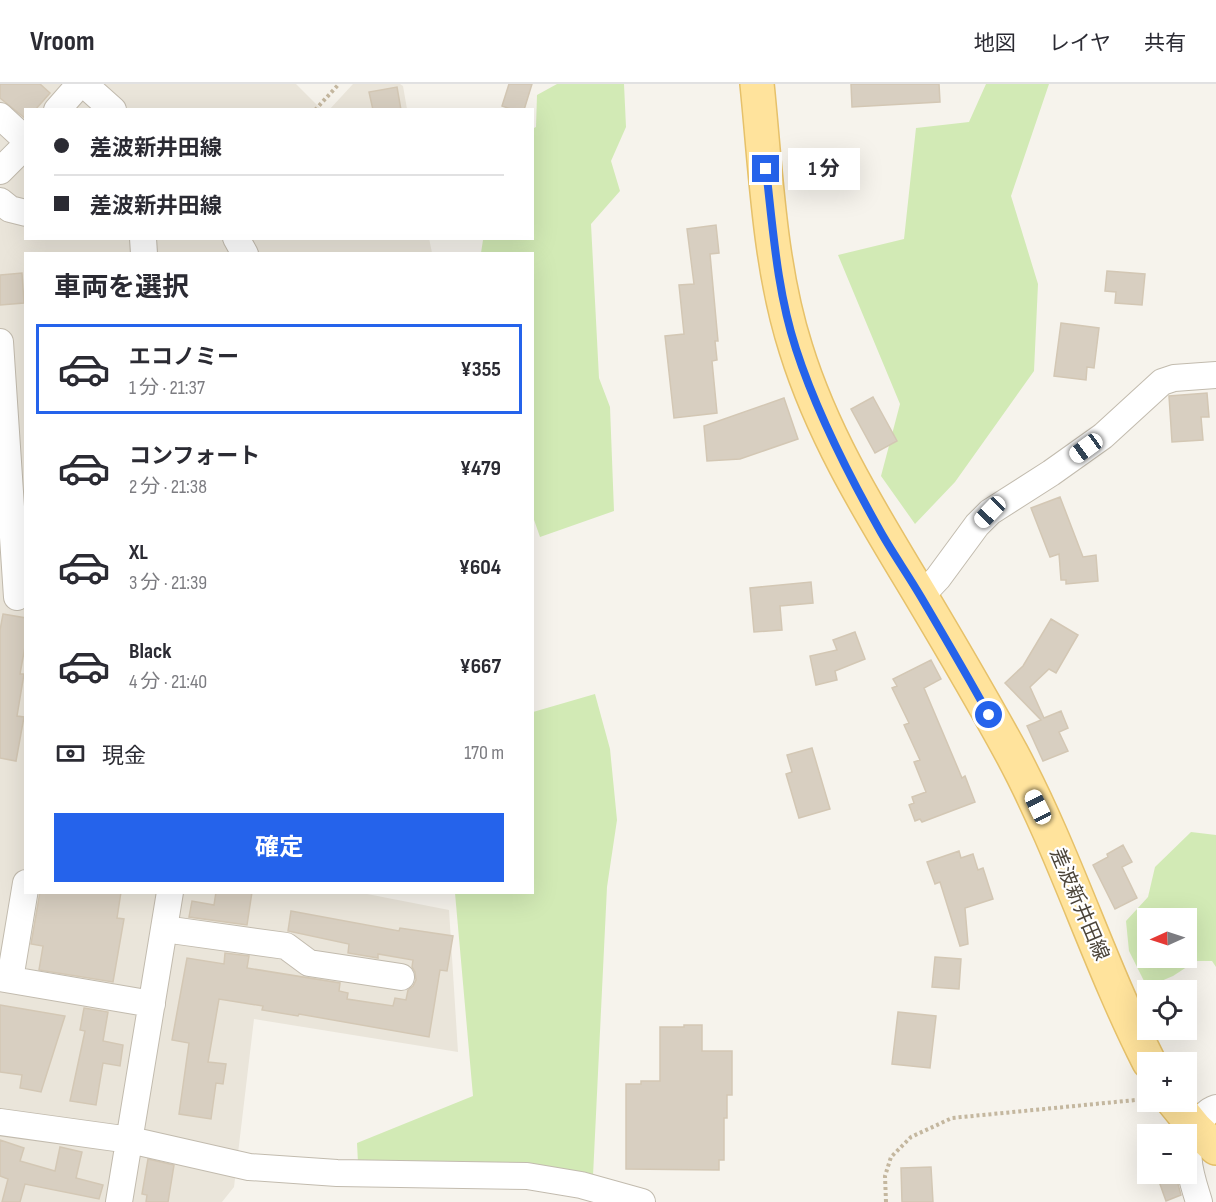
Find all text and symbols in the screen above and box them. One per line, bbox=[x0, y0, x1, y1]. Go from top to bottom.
text: Vroom bbox=[30, 25, 94, 58]
text: 地図 bbox=[974, 31, 1016, 56]
text: レイヤ bbox=[1049, 31, 1111, 56]
text: 共有 bbox=[1144, 31, 1186, 56]
text: 差波新井田線 bbox=[90, 135, 222, 162]
callout: 1 分 bbox=[787, 148, 859, 190]
route end bbox=[752, 155, 779, 182]
text: 1 分 bbox=[809, 157, 839, 181]
text: 差波新井田線 bbox=[90, 193, 222, 220]
text: 車両を選択 bbox=[54, 272, 189, 304]
icon: car bbox=[57, 342, 111, 396]
text: エコノミー bbox=[129, 344, 239, 371]
text: ¥355 bbox=[461, 356, 501, 383]
text: 1 分 · 21:37 bbox=[129, 376, 205, 400]
car bbox=[1066, 430, 1106, 466]
icon: car bbox=[57, 441, 111, 495]
text: コンフォート bbox=[129, 443, 260, 470]
text: ¥479 bbox=[460, 455, 501, 482]
text: 2 分 · 21:38 bbox=[129, 475, 207, 499]
car bbox=[971, 493, 1009, 531]
text: XL bbox=[129, 539, 148, 566]
icon: car bbox=[57, 540, 111, 594]
text: ¥604 bbox=[459, 554, 501, 581]
text: 3 分 · 21:39 bbox=[129, 571, 207, 595]
text: Black bbox=[129, 638, 171, 665]
icon: car bbox=[57, 639, 111, 693]
text: ¥667 bbox=[459, 653, 501, 680]
text: 4 分 · 21:40 bbox=[129, 670, 207, 694]
route start bbox=[975, 701, 1002, 728]
icon: cash bbox=[54, 737, 87, 770]
text: 170 m bbox=[464, 741, 504, 765]
text: 現金 bbox=[102, 743, 146, 770]
car bbox=[1022, 787, 1054, 827]
button: 確定 bbox=[54, 813, 504, 882]
street label: 差波新井田線 bbox=[1045, 844, 1114, 964]
north arrow bbox=[1137, 908, 1197, 968]
map controls bbox=[1137, 908, 1197, 1184]
button: locate bbox=[1137, 980, 1197, 1040]
button: + bbox=[1137, 1052, 1197, 1112]
button: − bbox=[1137, 1124, 1197, 1184]

